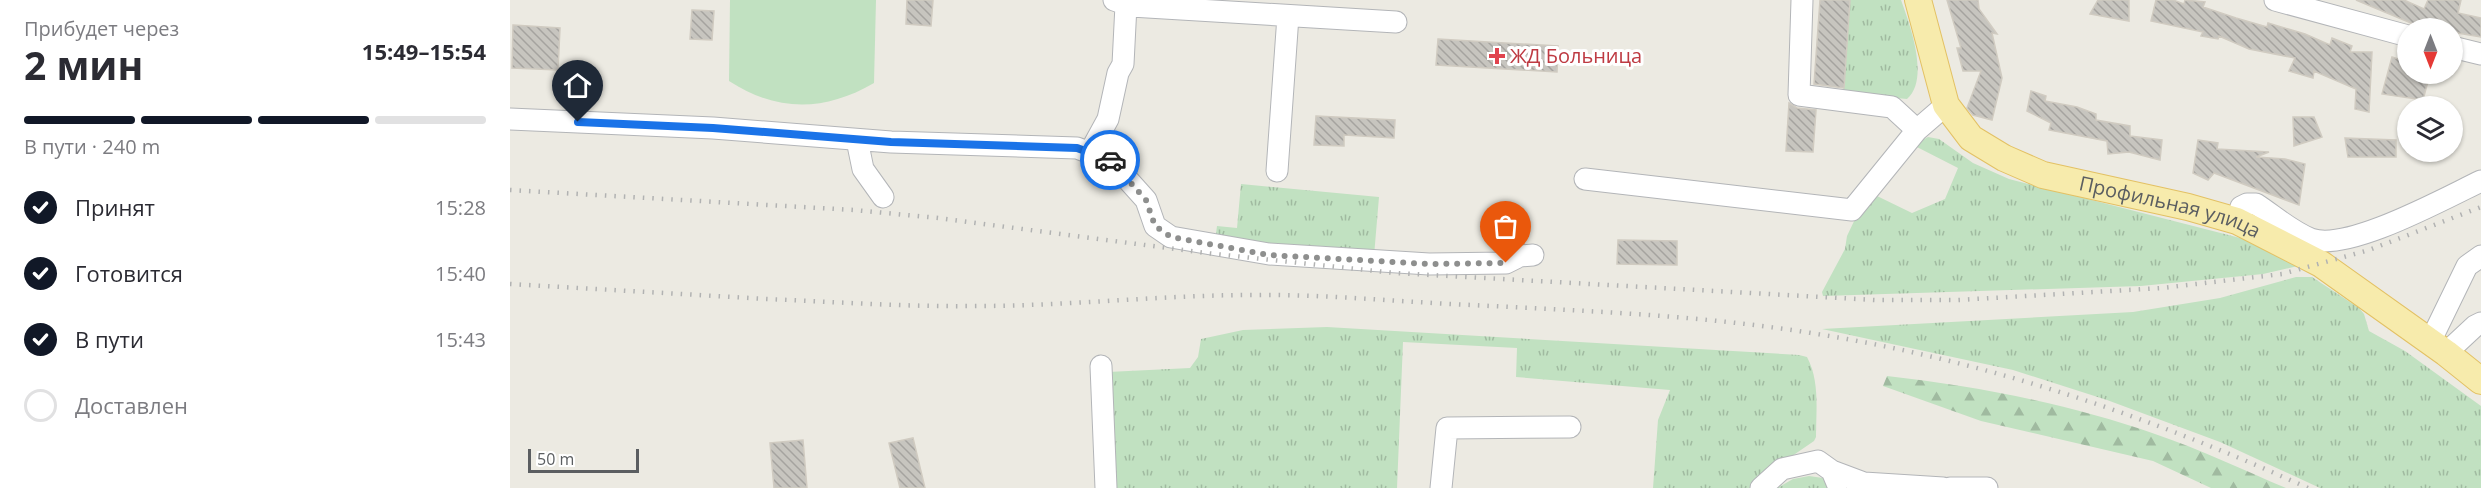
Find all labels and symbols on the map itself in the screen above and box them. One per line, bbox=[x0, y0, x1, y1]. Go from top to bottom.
north arrow bbox=[2397, 18, 2463, 84]
place label: ЖД Больница bbox=[1510, 42, 1642, 69]
marker: ЖД Больница bbox=[1488, 47, 1506, 65]
pin bbox=[552, 60, 603, 122]
courier bbox=[1080, 130, 1140, 190]
street label: Профильная улица bbox=[2077, 169, 2266, 244]
pin bbox=[1480, 201, 1531, 263]
scale bar bbox=[528, 446, 639, 474]

